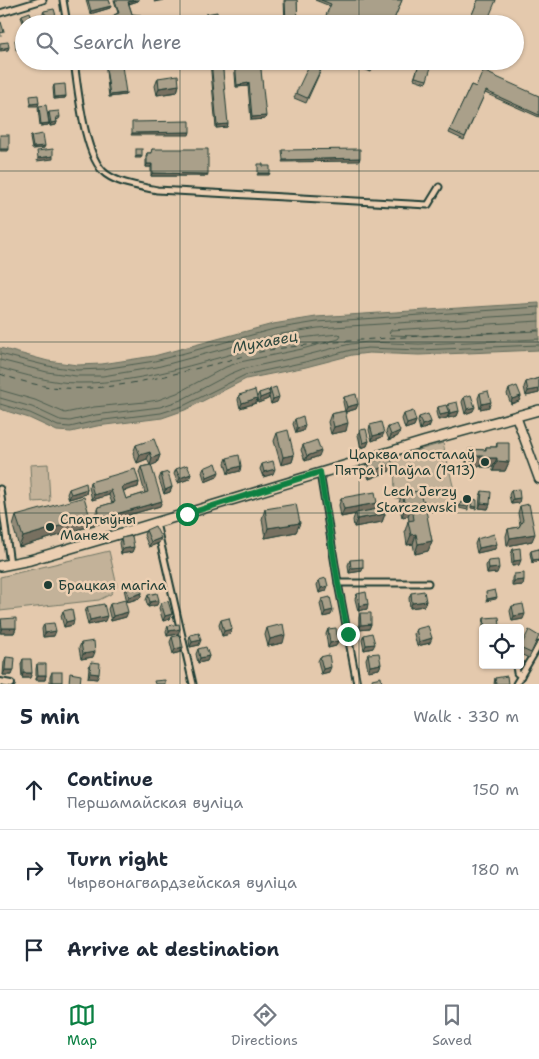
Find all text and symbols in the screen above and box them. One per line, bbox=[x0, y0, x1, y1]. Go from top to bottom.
search box bbox=[15, 15, 524, 70]
icon: search bbox=[33, 29, 61, 57]
text: Search here bbox=[73, 30, 182, 55]
water label: Мухавец bbox=[231, 326, 299, 358]
place label: Царква апосталаў Пятра і Паўла (1913) bbox=[335, 445, 475, 479]
marker: Царква апосталаў Пятра і Паўла (1913) bbox=[479, 456, 491, 468]
place label: Lech Jerzy Starczewski bbox=[376, 482, 457, 516]
marker: Lech Jerzy Starczewski bbox=[461, 493, 473, 505]
route start bbox=[176, 503, 199, 526]
place label: Спартыўны Манеж bbox=[60, 510, 136, 544]
marker: Спартыўны Манеж bbox=[44, 521, 56, 533]
place label: Брацкая магіла bbox=[58, 576, 167, 594]
marker: Брацкая магіла bbox=[42, 579, 54, 591]
route end bbox=[337, 623, 360, 646]
map controls bbox=[479, 624, 524, 669]
button: locate bbox=[479, 624, 524, 669]
text: 5 min bbox=[20, 703, 80, 731]
text: Walk · 330 m bbox=[413, 706, 519, 727]
text: Continue bbox=[67, 767, 153, 792]
icon: ahead bbox=[20, 776, 48, 804]
text: 150 m bbox=[472, 779, 519, 800]
text: Першамайская вуліца bbox=[67, 792, 243, 813]
text: Turn right bbox=[67, 847, 168, 872]
icon: right bbox=[20, 856, 48, 884]
text: 180 m bbox=[471, 859, 519, 880]
text: Чырвонагвардзейская вуліца bbox=[67, 872, 297, 893]
icon: arrive bbox=[20, 936, 48, 964]
text: Arrive at destination bbox=[67, 937, 279, 962]
tab: Map bbox=[67, 1001, 97, 1049]
tab: Directions bbox=[231, 1001, 298, 1049]
tab: Saved bbox=[432, 1001, 472, 1049]

